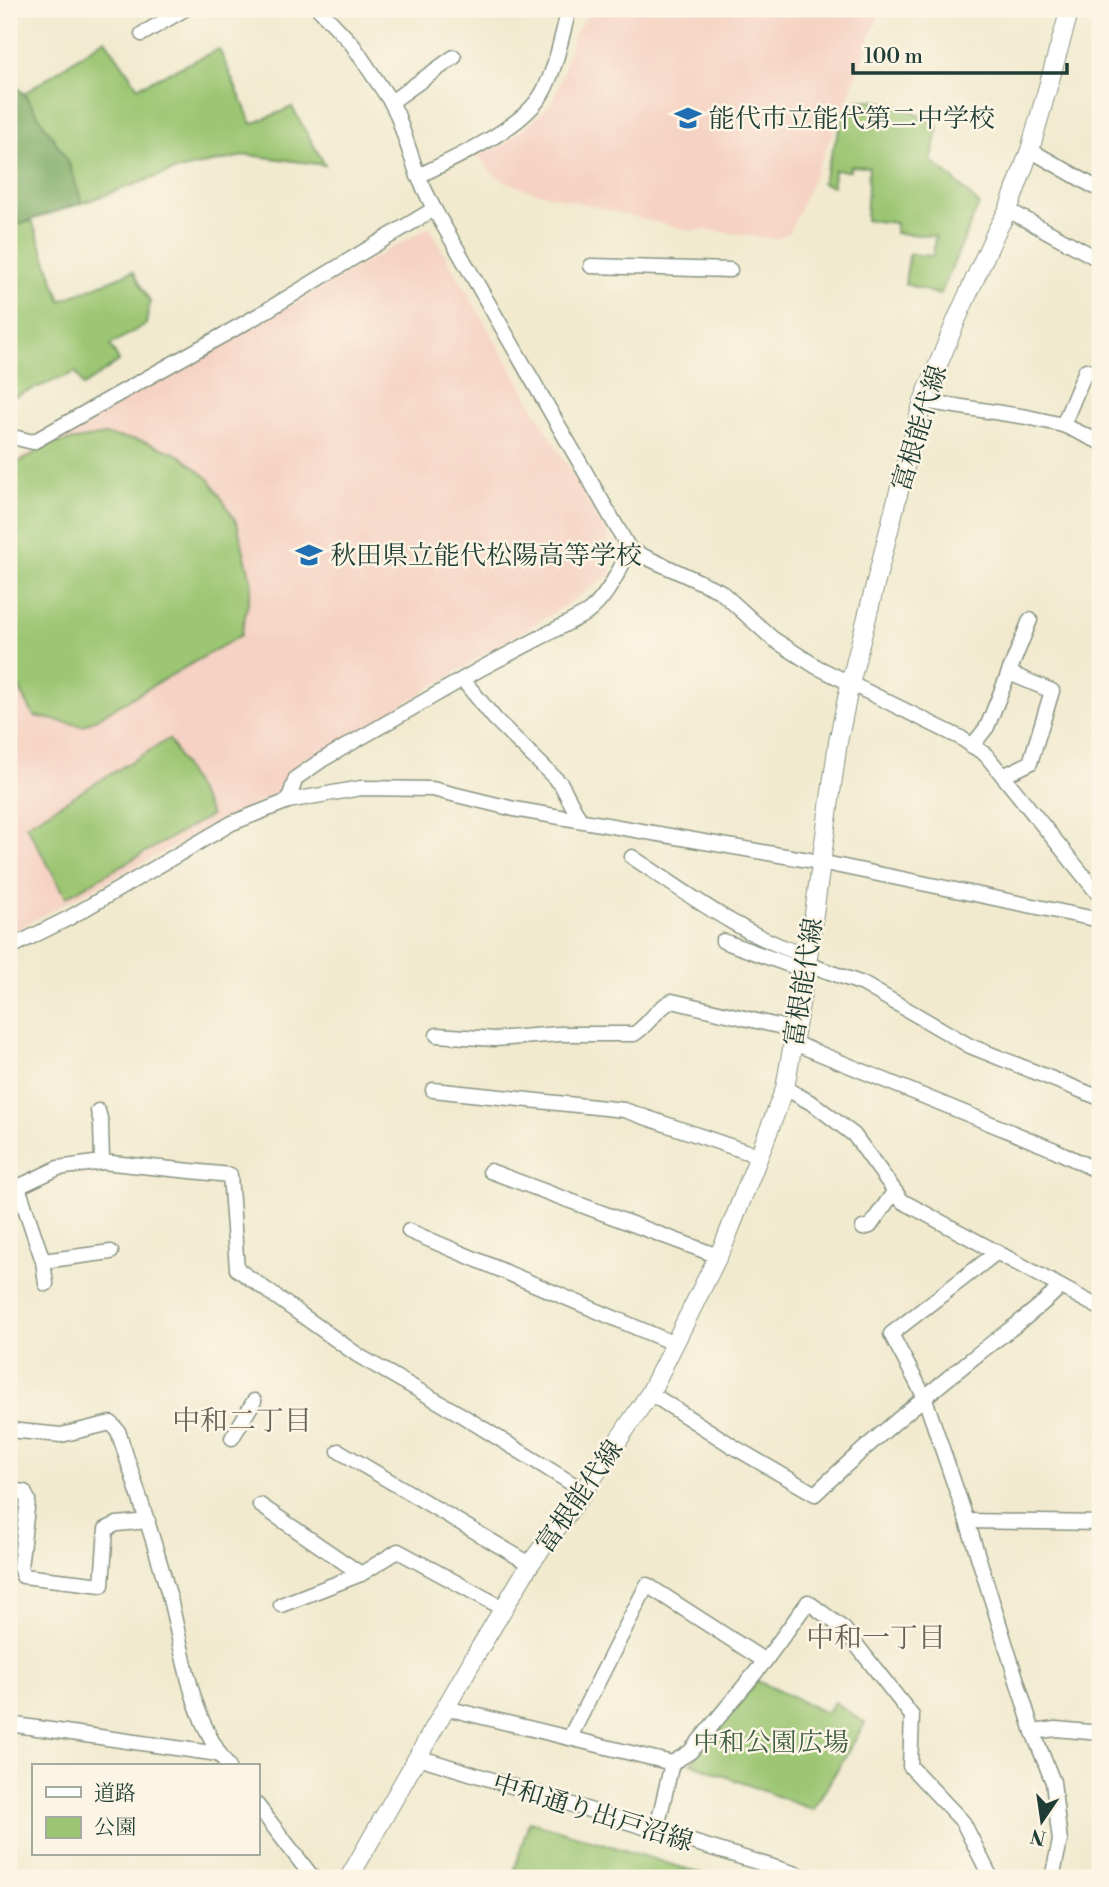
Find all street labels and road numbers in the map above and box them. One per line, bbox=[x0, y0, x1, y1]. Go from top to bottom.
street label: 富根能代線 bbox=[886, 361, 954, 495]
street label: 富根能代線 bbox=[778, 915, 830, 1049]
street label: 富根能代線 bbox=[529, 1434, 630, 1559]
street label: 中和通り出戸沼線 bbox=[489, 1767, 697, 1859]

